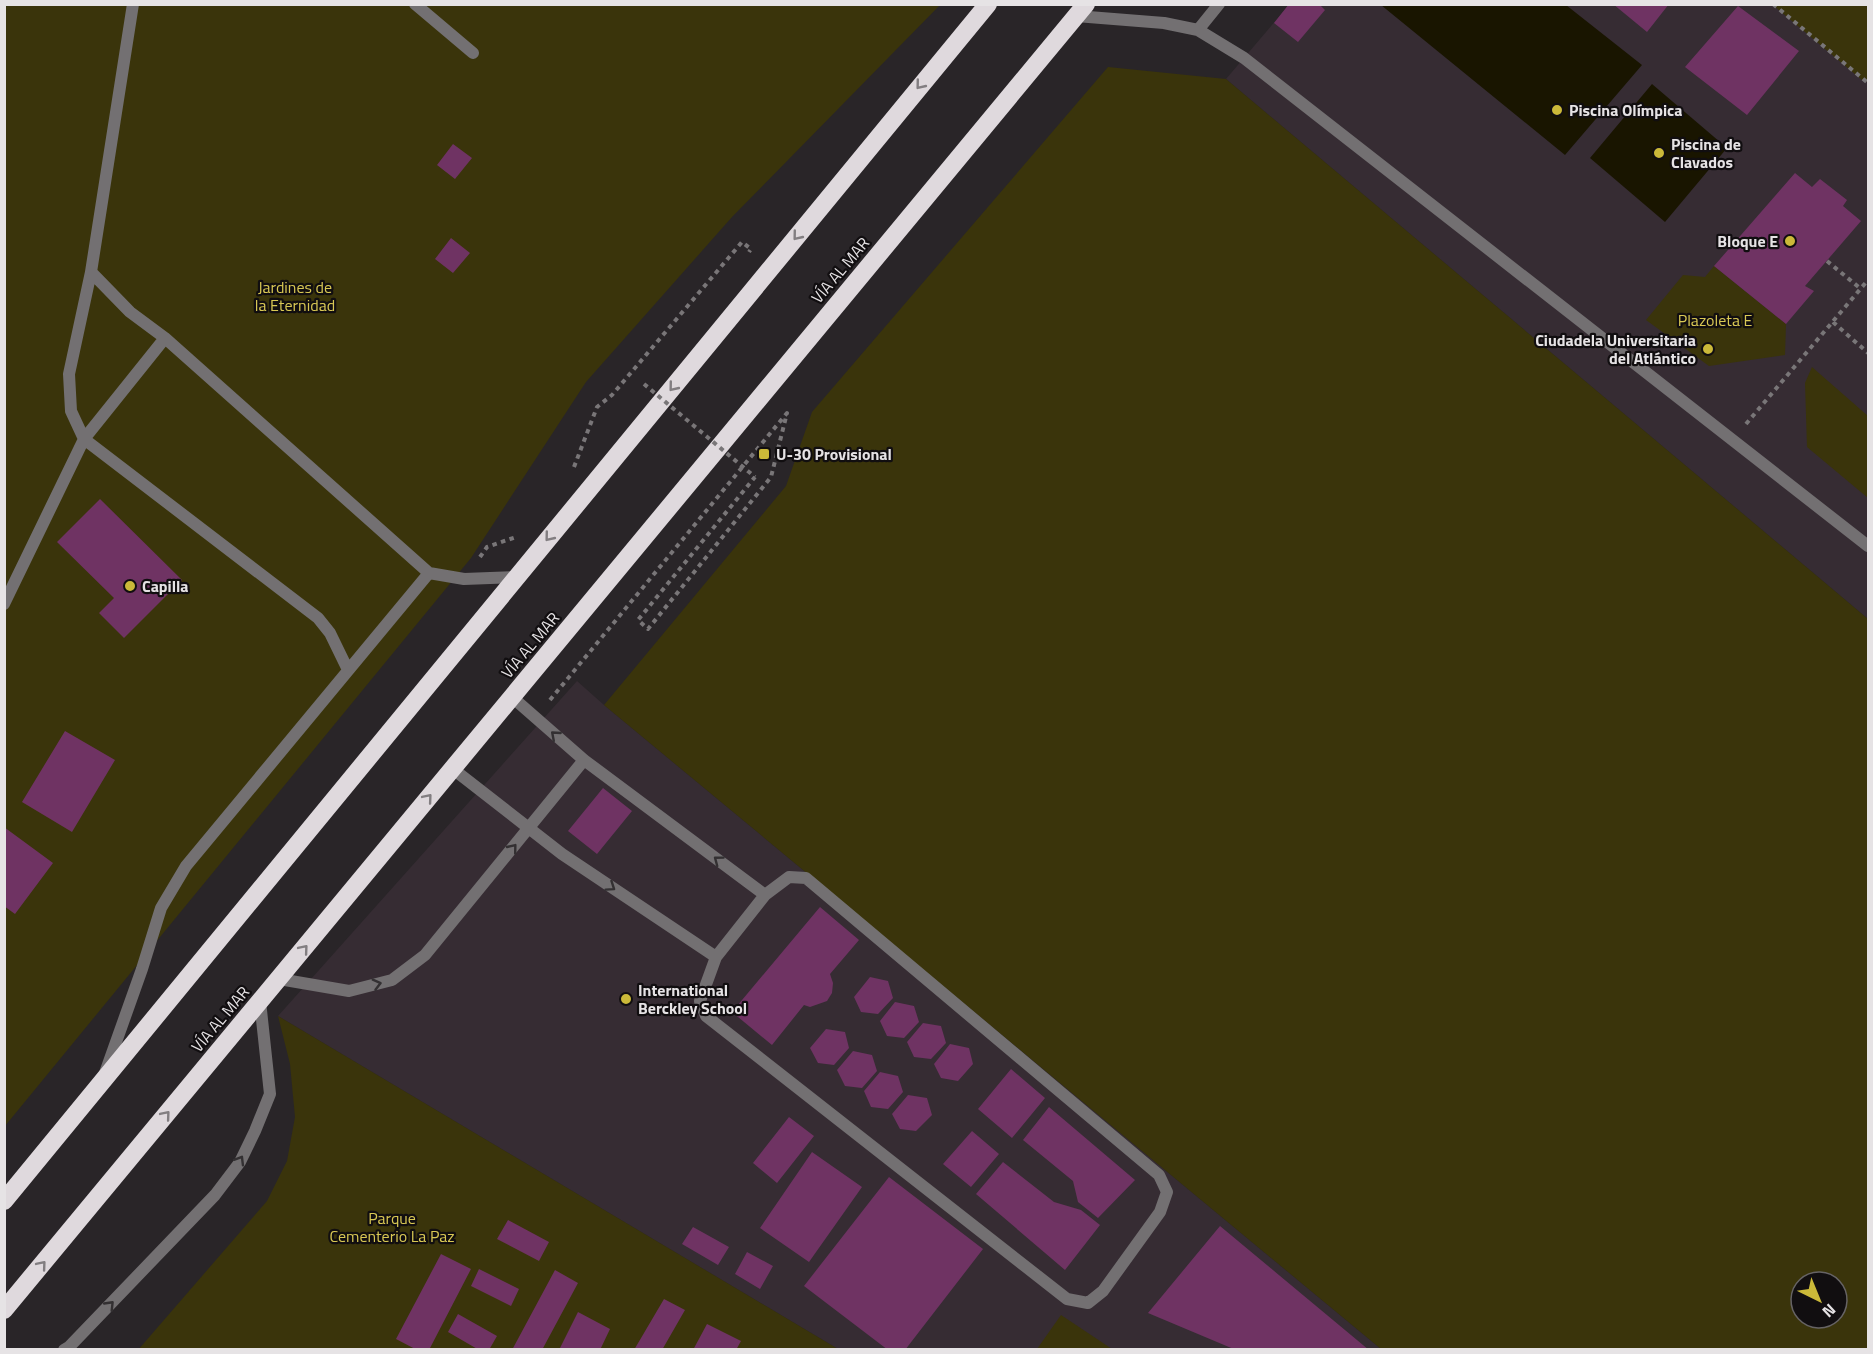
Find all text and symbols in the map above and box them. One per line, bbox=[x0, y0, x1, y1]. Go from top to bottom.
one-way arrow bbox=[917, 78, 928, 89]
place label: Piscina Olímpica bbox=[1569, 98, 1682, 122]
marker: Piscina Olímpica bbox=[1550, 103, 1564, 117]
place label: Piscina de Clavados bbox=[1671, 132, 1741, 174]
marker: Piscina de Clavados bbox=[1652, 146, 1666, 160]
one-way arrow bbox=[793, 229, 804, 240]
place label: Bloque E bbox=[1717, 229, 1778, 253]
street label: VÍA AL MAR bbox=[805, 232, 875, 308]
marker: Bloque E bbox=[1783, 234, 1797, 248]
park label: Jardines de la Eternidad bbox=[255, 275, 335, 317]
park label: Plazoleta E bbox=[1678, 308, 1752, 332]
place label: Ciudadela Universitaria del Atlántico bbox=[1535, 328, 1696, 370]
marker: Ciudadela Universitaria del Atlántico bbox=[1701, 342, 1715, 356]
one-way arrow bbox=[669, 380, 680, 391]
place label: U-30 Provisional bbox=[776, 442, 892, 466]
marker: U-30 Provisional bbox=[757, 447, 771, 461]
one-way arrow bbox=[545, 531, 556, 542]
place label: Capilla bbox=[142, 574, 189, 598]
marker: Capilla bbox=[123, 579, 137, 593]
street label: VÍA AL MAR bbox=[495, 607, 565, 683]
one-way arrow bbox=[551, 731, 562, 742]
one-way arrow bbox=[421, 794, 432, 805]
one-way arrow bbox=[505, 844, 516, 855]
one-way arrow bbox=[714, 856, 725, 867]
one-way arrow bbox=[604, 879, 615, 890]
one-way arrow bbox=[297, 944, 308, 955]
one-way arrow bbox=[372, 978, 382, 991]
place label: International Berckley School bbox=[638, 978, 747, 1020]
street label: VÍA AL MAR bbox=[185, 981, 255, 1057]
marker: International Berckley School bbox=[619, 992, 633, 1006]
one-way arrow bbox=[159, 1111, 170, 1122]
one-way arrow bbox=[233, 1156, 245, 1166]
park label: Parque Cementerio La Paz bbox=[329, 1206, 455, 1248]
one-way arrow bbox=[34, 1261, 45, 1272]
north arrow bbox=[1789, 1270, 1849, 1330]
text: N bbox=[1817, 1298, 1841, 1324]
one-way arrow bbox=[103, 1301, 114, 1311]

